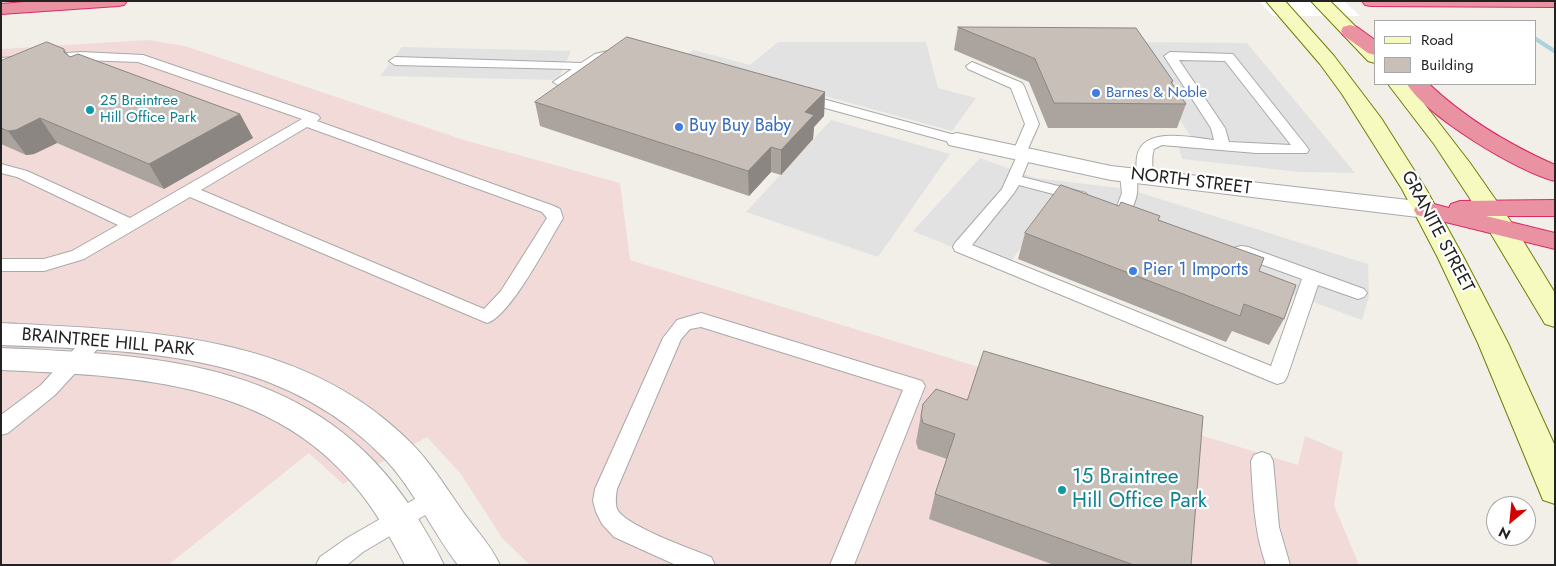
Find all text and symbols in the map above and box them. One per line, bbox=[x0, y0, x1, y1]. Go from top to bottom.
legend bbox=[1374, 20, 1536, 85]
text: Road bbox=[1421, 29, 1453, 51]
text: Building bbox=[1421, 54, 1473, 76]
place label: Barnes & Noble bbox=[1106, 84, 1207, 102]
marker: Barnes & Noble bbox=[1090, 87, 1102, 99]
place label: 25 Braintree Hill Office Park bbox=[100, 92, 196, 127]
marker: 25 Braintree Hill Office Park bbox=[84, 104, 96, 116]
place label: Buy Buy Baby bbox=[689, 116, 791, 138]
marker: Buy Buy Baby bbox=[673, 121, 685, 133]
street label: NORTH STREET bbox=[1129, 164, 1253, 200]
street label: GRANITE STREET bbox=[1396, 168, 1478, 296]
place label: Pier 1 Imports bbox=[1143, 260, 1248, 282]
marker: Pier 1 Imports bbox=[1127, 265, 1139, 277]
street label: BRAINTREE HILL PARK bbox=[21, 325, 195, 361]
place label: 15 Braintree Hill Office Park bbox=[1072, 465, 1207, 515]
marker: 15 Braintree Hill Office Park bbox=[1056, 484, 1068, 496]
north arrow bbox=[1486, 496, 1536, 546]
text: N bbox=[1495, 522, 1514, 545]

